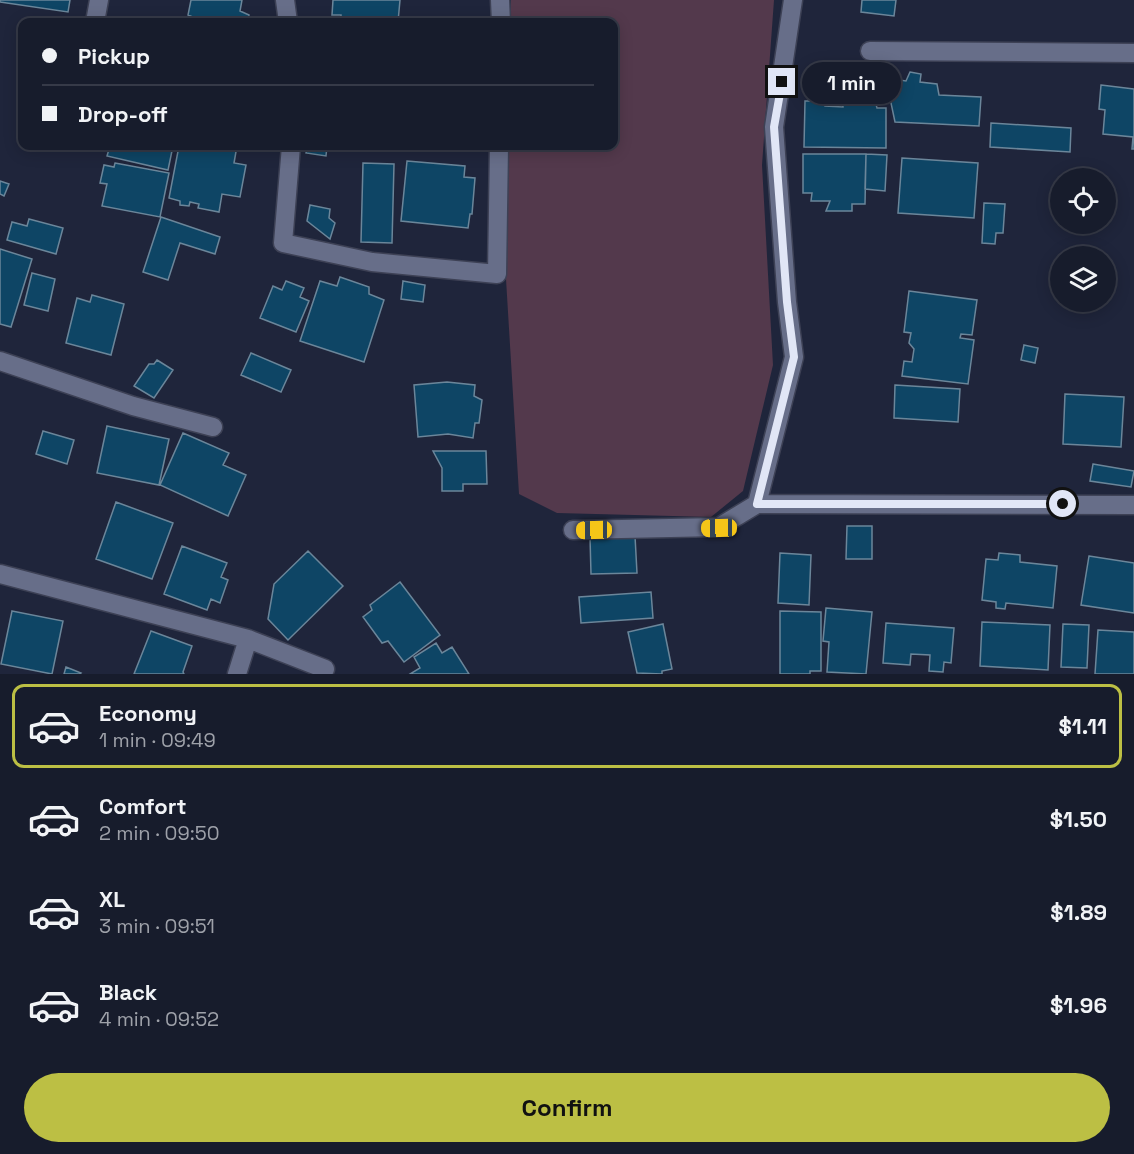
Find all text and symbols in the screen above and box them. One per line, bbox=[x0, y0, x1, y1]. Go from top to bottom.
text: Pickup bbox=[78, 42, 150, 70]
callout: 1 min bbox=[803, 61, 902, 103]
route end bbox=[768, 68, 795, 95]
text: 1 min bbox=[827, 70, 876, 96]
text: Drop-off bbox=[78, 100, 168, 128]
map controls bbox=[1050, 168, 1116, 312]
button: locate bbox=[1050, 168, 1116, 234]
button: layers bbox=[1050, 246, 1116, 312]
route start bbox=[1049, 490, 1076, 517]
car bbox=[701, 519, 737, 537]
car bbox=[576, 521, 612, 539]
icon: car bbox=[27, 699, 81, 753]
text: Economy bbox=[99, 699, 197, 727]
text: $1.11 bbox=[1058, 712, 1107, 740]
text: 1 min · 09:49 bbox=[99, 727, 216, 753]
icon: car bbox=[27, 792, 81, 846]
text: Comfort bbox=[99, 792, 187, 820]
text: $1.50 bbox=[1050, 805, 1107, 833]
text: 2 min · 09:50 bbox=[99, 820, 220, 846]
icon: car bbox=[27, 885, 81, 939]
text: XL bbox=[99, 885, 125, 913]
text: $1.89 bbox=[1050, 898, 1107, 926]
text: 3 min · 09:51 bbox=[99, 913, 215, 939]
icon: car bbox=[27, 978, 81, 1032]
text: Black bbox=[99, 978, 157, 1006]
text: $1.96 bbox=[1050, 991, 1107, 1019]
text: 4 min · 09:52 bbox=[99, 1006, 219, 1032]
button: Confirm bbox=[24, 1073, 1110, 1142]

